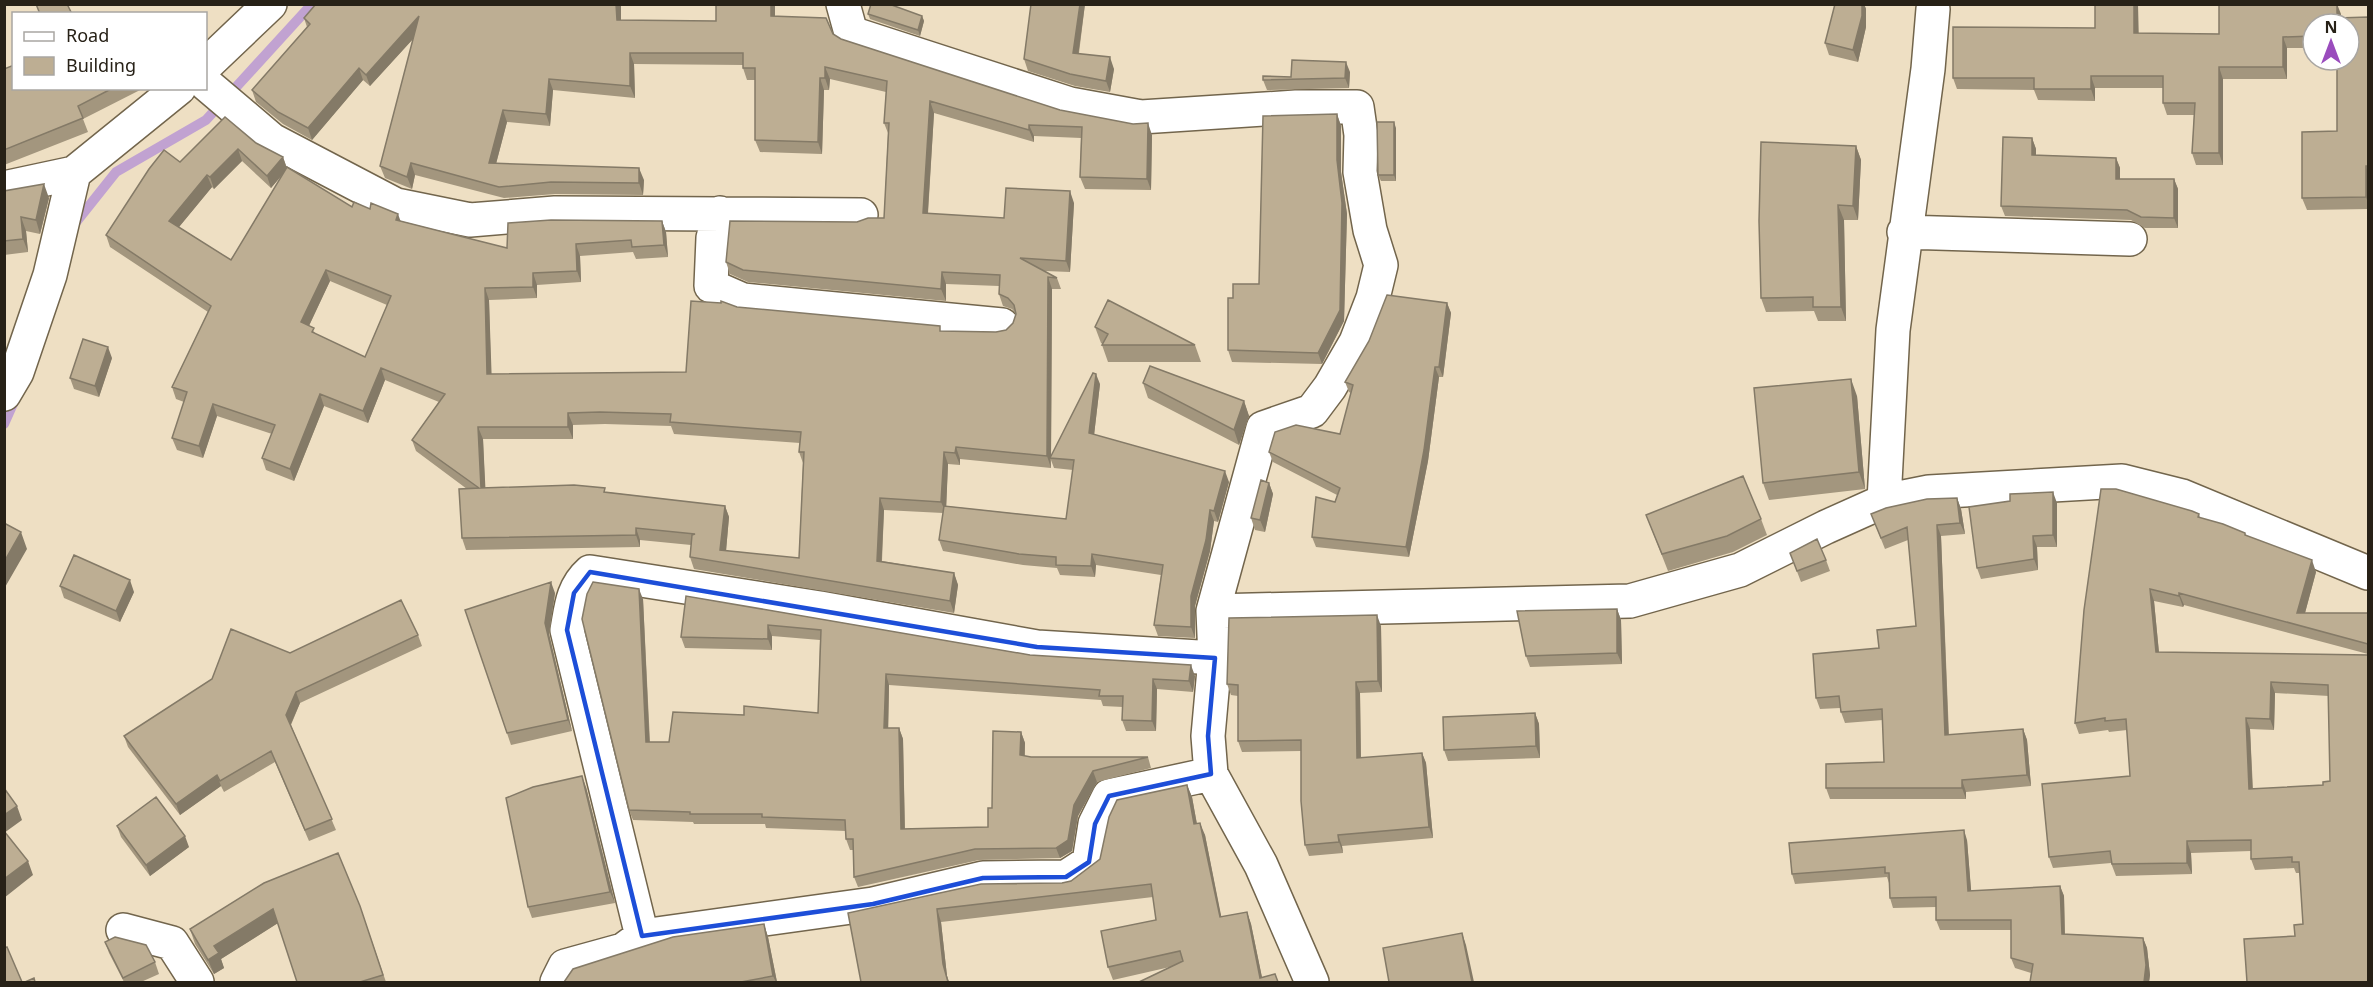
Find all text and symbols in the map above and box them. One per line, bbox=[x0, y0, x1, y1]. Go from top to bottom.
legend bbox=[12, 12, 207, 90]
north arrow bbox=[2301, 12, 2361, 72]
text: N bbox=[2324, 16, 2338, 38]
text: Road bbox=[66, 23, 109, 47]
text: Building bbox=[66, 53, 136, 77]

